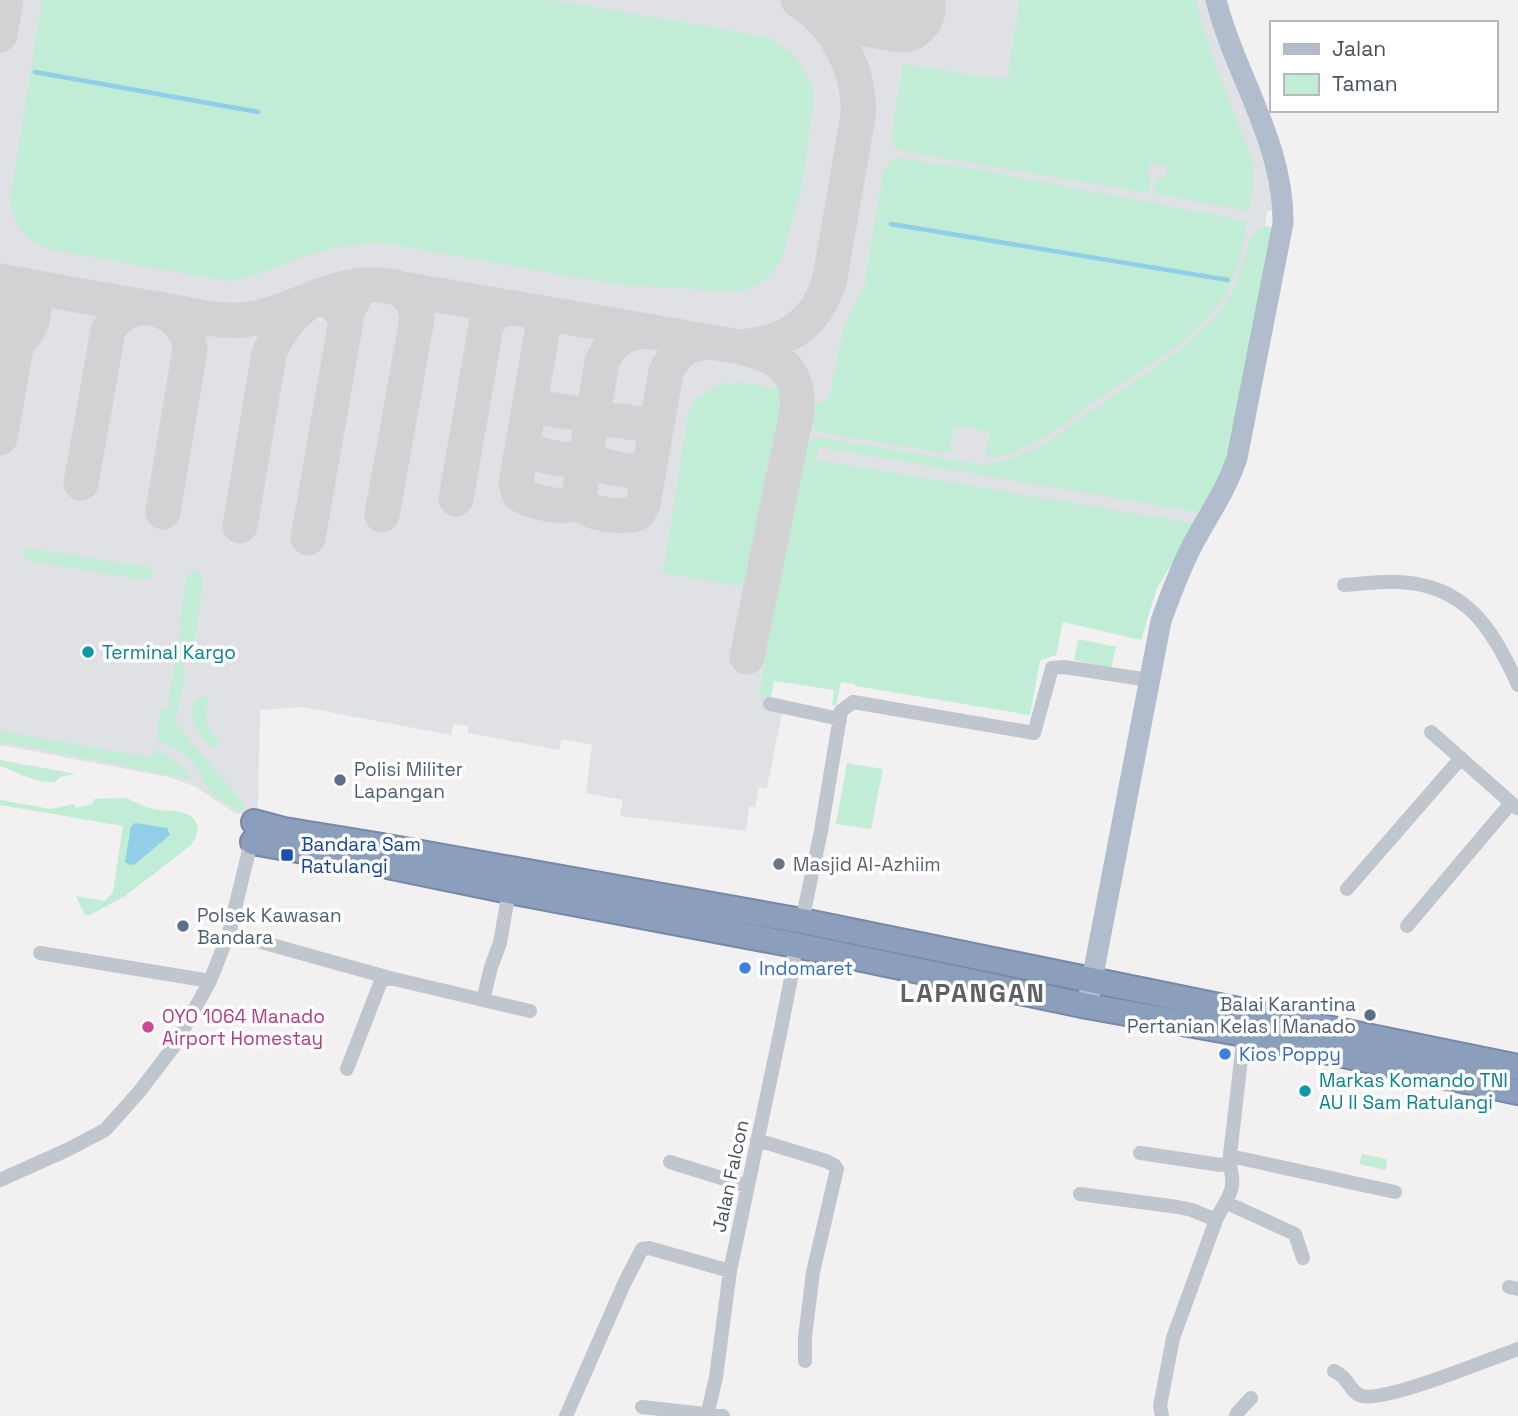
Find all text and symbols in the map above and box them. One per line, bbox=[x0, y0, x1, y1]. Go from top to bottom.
legend bbox=[1270, 21, 1497, 112]
text: Jalan bbox=[1332, 35, 1386, 62]
text: Taman bbox=[1332, 70, 1398, 97]
place label: Terminal Kargo bbox=[102, 640, 236, 665]
marker: Terminal Kargo bbox=[80, 644, 96, 660]
place label: Polisi Militer Lapangan bbox=[354, 757, 463, 804]
marker: Polisi Militer Lapangan bbox=[332, 772, 348, 788]
place label: Bandara Sam Ratulangi bbox=[301, 832, 421, 879]
marker: Bandara Sam Ratulangi bbox=[279, 847, 295, 863]
place label: Masjid Al-Azhiim bbox=[793, 852, 941, 877]
marker: Masjid Al-Azhiim bbox=[771, 856, 787, 872]
place label: Polsek Kawasan Bandara bbox=[197, 903, 342, 950]
marker: Polsek Kawasan Bandara bbox=[175, 918, 191, 934]
place label: Indomaret bbox=[759, 956, 853, 981]
marker: Indomaret bbox=[737, 960, 753, 976]
district label: LAPANGAN bbox=[900, 976, 1046, 1010]
place label: Balai Karantina Pertanian Kelas I Manado bbox=[1127, 992, 1356, 1039]
place label: OYO 1064 Manado Airport Homestay bbox=[162, 1004, 325, 1051]
marker: Balai Karantina Pertanian Kelas I Manado bbox=[1362, 1007, 1378, 1023]
marker: OYO 1064 Manado Airport Homestay bbox=[140, 1019, 156, 1035]
place label: Kios Poppy bbox=[1239, 1042, 1341, 1067]
marker: Kios Poppy bbox=[1217, 1046, 1233, 1062]
place label: Markas Komando TNI AU II Sam Ratulangi bbox=[1319, 1068, 1508, 1115]
marker: Markas Komando TNI AU II Sam Ratulangi bbox=[1297, 1083, 1313, 1099]
street label: Jalan Falcon bbox=[706, 1118, 755, 1235]

